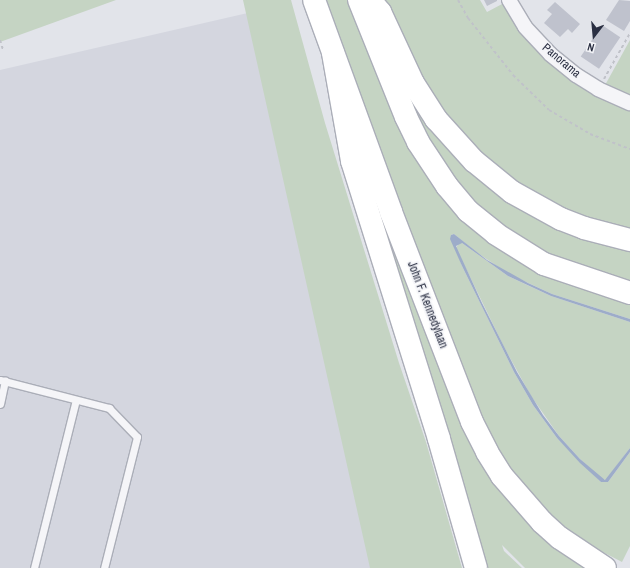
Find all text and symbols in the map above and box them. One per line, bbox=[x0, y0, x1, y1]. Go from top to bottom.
north arrow bbox=[574, 16, 614, 56]
text: N bbox=[586, 40, 596, 55]
street label: Panorama bbox=[539, 41, 583, 81]
street label: John F. Kennedylaan bbox=[404, 260, 450, 350]

